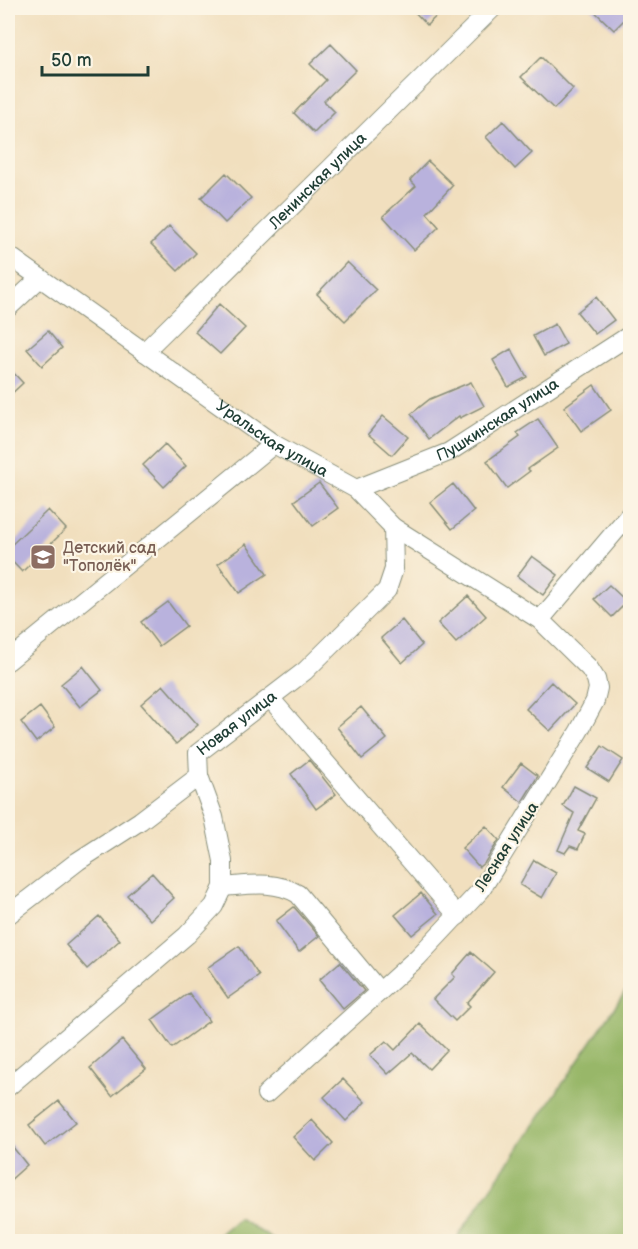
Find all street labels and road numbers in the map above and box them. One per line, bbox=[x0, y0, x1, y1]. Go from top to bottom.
street label: Ленинская улица bbox=[264, 128, 371, 234]
street label: Пушкинская улица bbox=[434, 374, 563, 466]
street label: Уральская улица bbox=[212, 396, 332, 482]
street label: Новая улица bbox=[193, 686, 281, 760]
street label: Лесная улица bbox=[470, 798, 543, 896]

